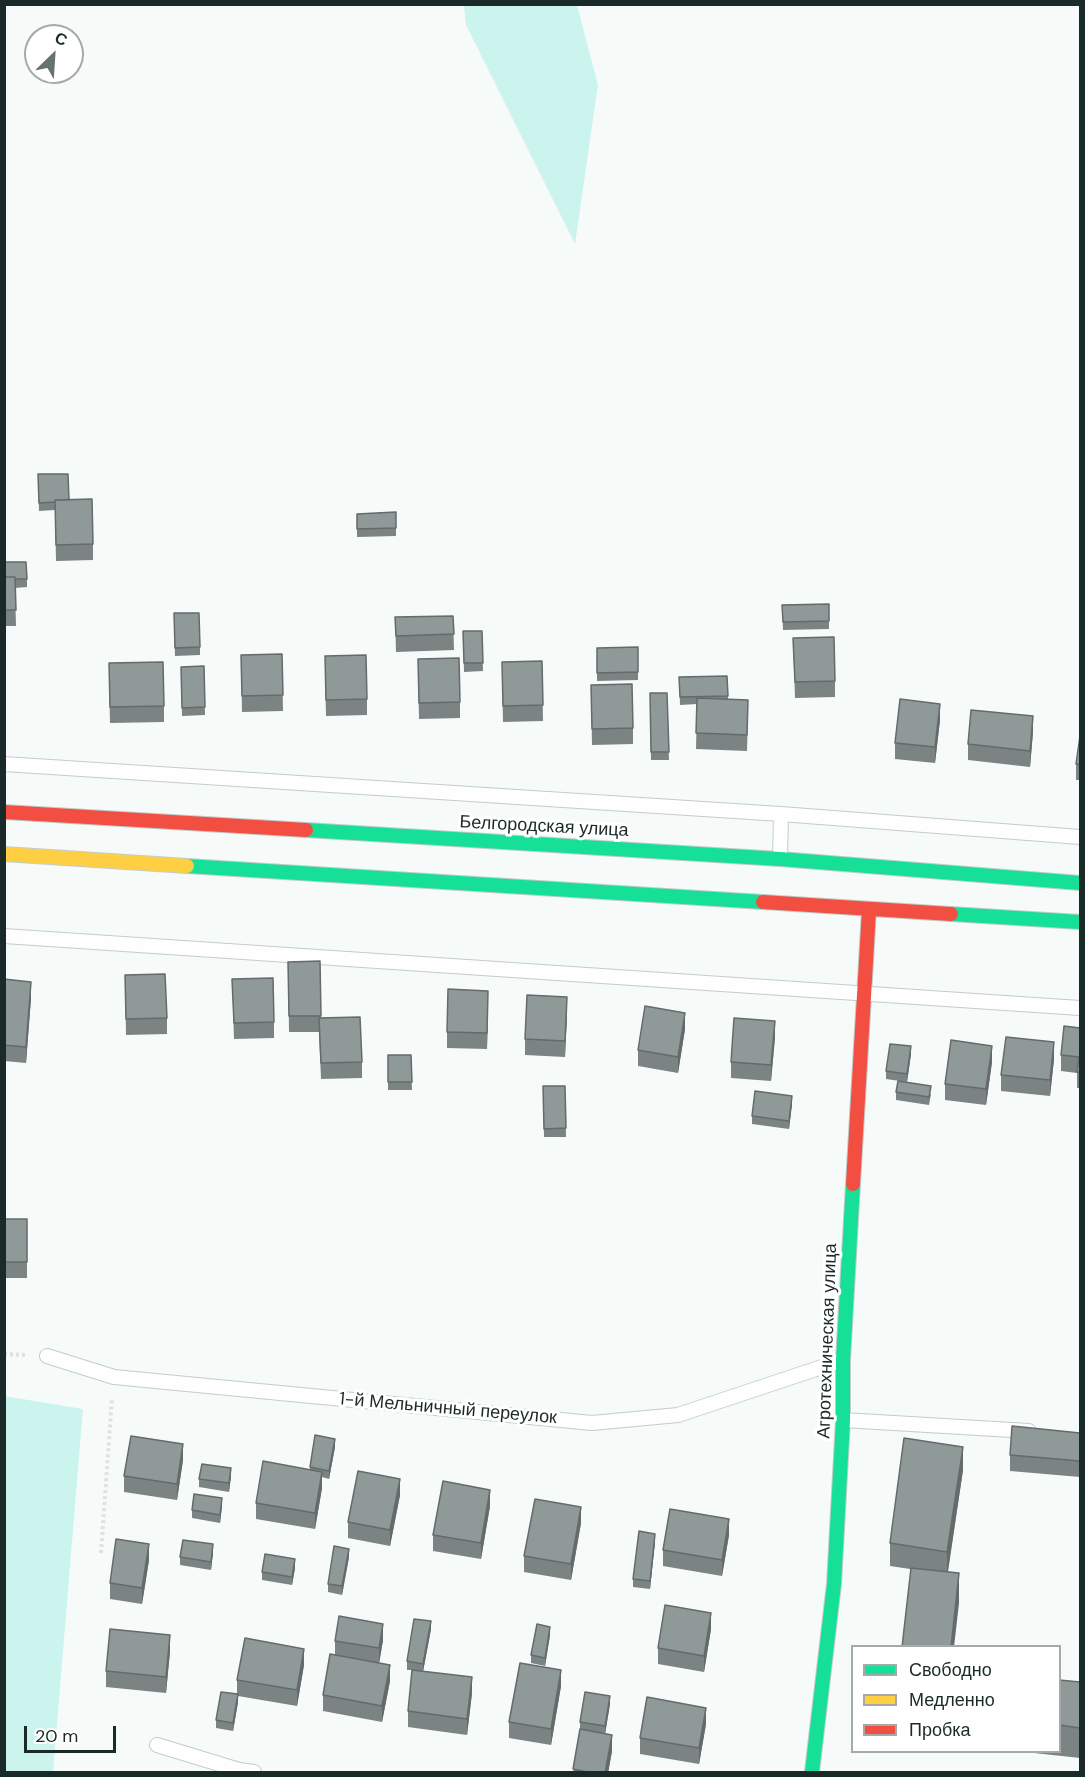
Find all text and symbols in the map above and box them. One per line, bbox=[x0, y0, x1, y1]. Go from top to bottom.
north arrow bbox=[24, 24, 84, 84]
text: С bbox=[51, 27, 71, 51]
street label: Белгородская улица bbox=[459, 812, 629, 842]
street label: Агротехническая улица bbox=[814, 1243, 842, 1439]
street label: 1-й Мельничный переулок bbox=[338, 1389, 558, 1429]
legend bbox=[851, 1645, 1061, 1753]
text: Свободно bbox=[909, 1658, 992, 1682]
text: Медленно bbox=[909, 1688, 995, 1712]
scale bar bbox=[27, 1714, 118, 1752]
text: Пробка bbox=[909, 1718, 971, 1742]
text: 20 m bbox=[35, 1724, 78, 1748]

